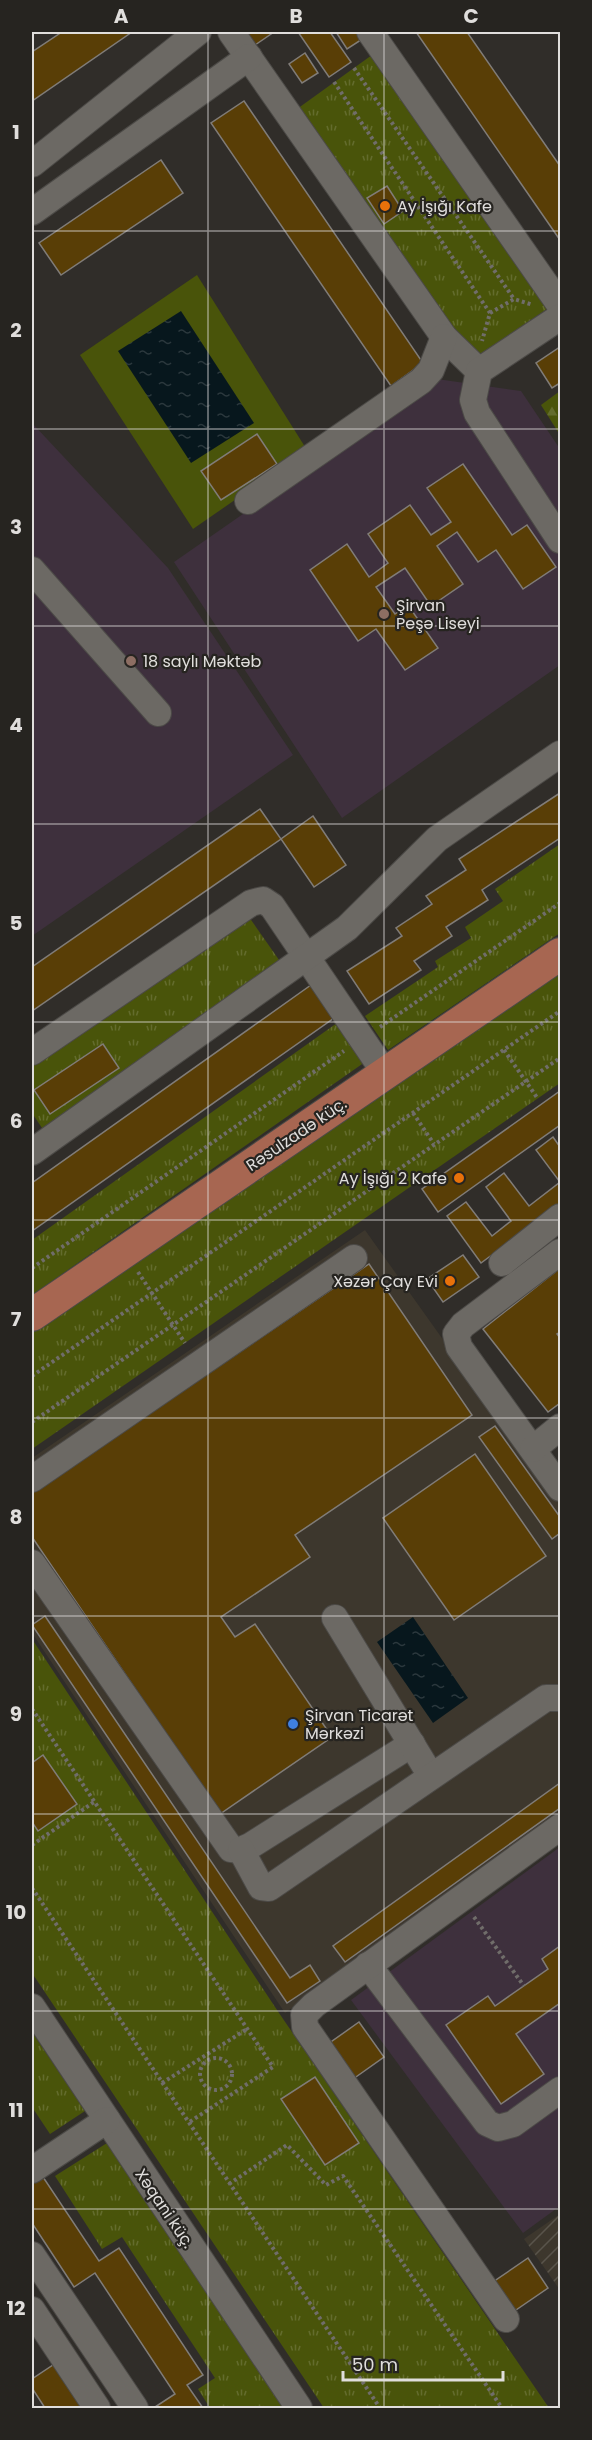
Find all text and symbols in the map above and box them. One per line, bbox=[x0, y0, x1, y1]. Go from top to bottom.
text: A bbox=[114, 2, 129, 30]
text: B bbox=[289, 2, 303, 30]
text: C bbox=[463, 2, 479, 30]
text: 1 bbox=[12, 118, 20, 146]
place label: Ay İşığı Kafe bbox=[397, 195, 492, 218]
marker: Ay İşığı Kafe bbox=[378, 199, 392, 213]
text: 2 bbox=[10, 316, 22, 344]
text: 3 bbox=[10, 513, 22, 541]
place label: Şirvan Peşə Liseyi bbox=[396, 594, 480, 635]
marker: Şirvan Peşə Liseyi bbox=[377, 607, 391, 621]
place label: 18 saylı Məktəb bbox=[143, 650, 261, 673]
marker: 18 saylı Məktəb bbox=[124, 654, 138, 668]
text: 4 bbox=[9, 711, 23, 739]
text: 5 bbox=[10, 909, 23, 937]
street label: Rəsulzadə küç. bbox=[241, 1092, 351, 1177]
text: 6 bbox=[10, 1107, 22, 1135]
place label: Ay İşığı 2 Kafe bbox=[339, 1167, 447, 1190]
marker: Ay İşığı 2 Kafe bbox=[452, 1171, 466, 1185]
place label: Xəzər Çay Evi bbox=[333, 1270, 438, 1293]
marker: Xəzər Çay Evi bbox=[443, 1274, 457, 1288]
text: 7 bbox=[11, 1305, 22, 1333]
text: 8 bbox=[10, 1503, 22, 1531]
text: 9 bbox=[10, 1700, 22, 1728]
place label: Şirvan Ticarət Mərkəzi bbox=[305, 1704, 414, 1745]
marker: Şirvan Ticarət Mərkəzi bbox=[286, 1717, 300, 1731]
text: 10 bbox=[6, 1898, 26, 1926]
text: 11 bbox=[8, 2096, 24, 2124]
street label: Xəqani küç. bbox=[129, 2164, 200, 2253]
text: 12 bbox=[7, 2294, 25, 2322]
scale bar bbox=[343, 2344, 504, 2382]
text: 50 m bbox=[352, 2352, 398, 2377]

